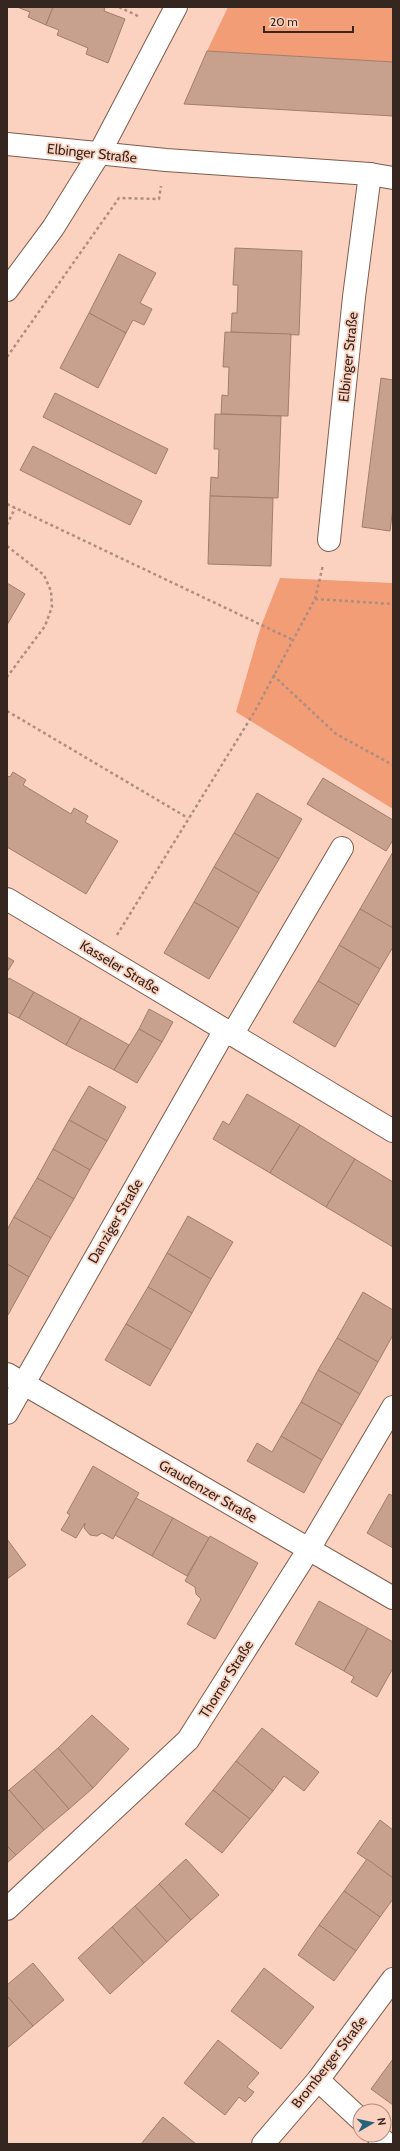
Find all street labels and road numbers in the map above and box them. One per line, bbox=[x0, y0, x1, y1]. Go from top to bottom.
street label: Elbinger Straße bbox=[46, 139, 138, 167]
street label: Elbinger Straße bbox=[334, 311, 362, 403]
street label: Kasseler Straße bbox=[77, 936, 163, 998]
street label: Danziger Straße bbox=[84, 1175, 146, 1267]
street label: Graudenzer Straße bbox=[156, 1456, 260, 1526]
street label: Thorner Straße bbox=[195, 1637, 257, 1721]
street label: Bromberger Straße bbox=[287, 2012, 371, 2112]

